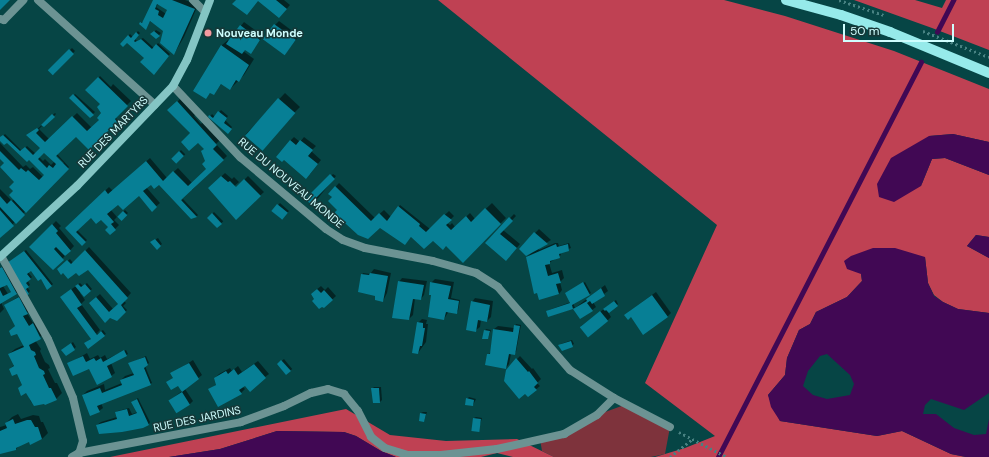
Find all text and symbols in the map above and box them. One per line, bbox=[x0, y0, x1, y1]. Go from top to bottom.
scale bar bbox=[845, 16, 956, 42]
text: 50 m bbox=[850, 23, 879, 39]
place label: Nouveau Monde bbox=[216, 26, 303, 40]
marker: Nouveau Monde bbox=[203, 28, 213, 38]
street label: RUE DES MARTYRS bbox=[75, 93, 151, 171]
street label: RUE DU NOUVEAU MONDE bbox=[236, 135, 346, 231]
street label: RUE DES JARDINS bbox=[152, 403, 242, 435]

